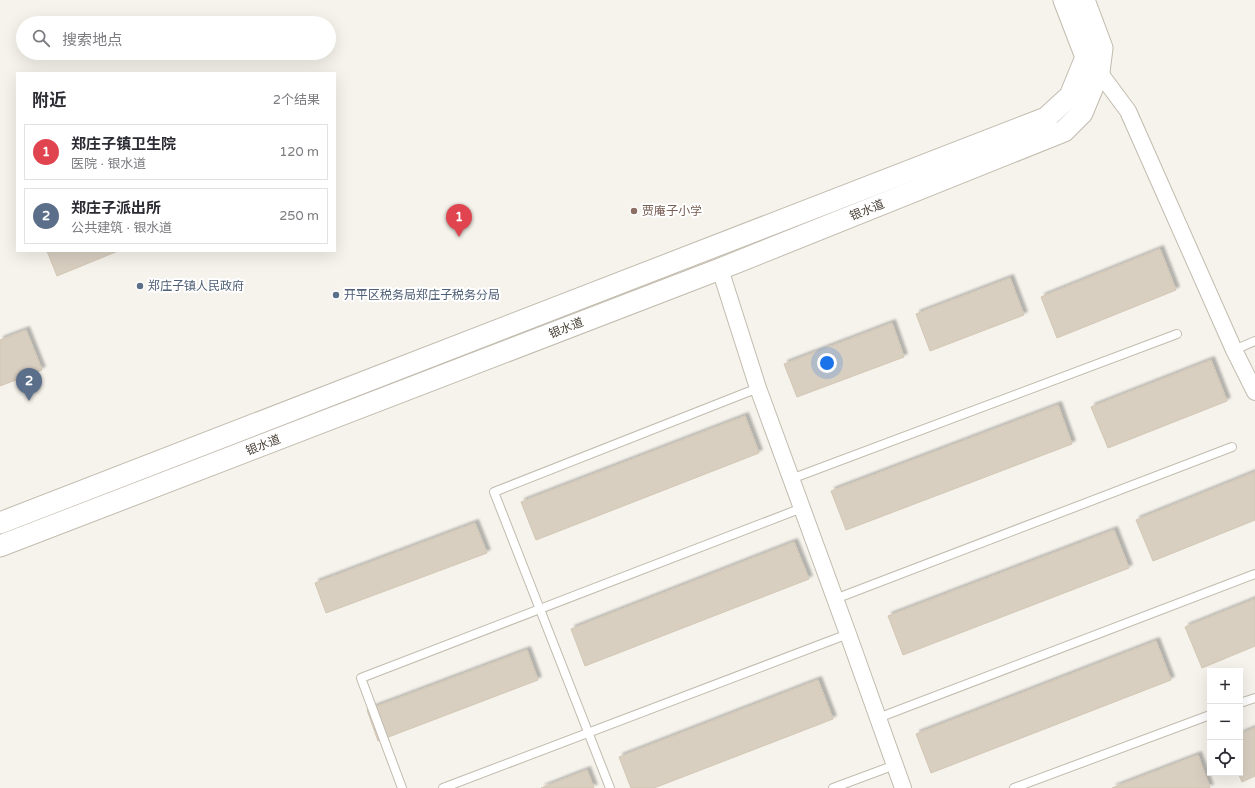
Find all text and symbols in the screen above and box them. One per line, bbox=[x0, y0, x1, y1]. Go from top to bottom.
search box bbox=[16, 16, 336, 60]
icon: search bbox=[30, 27, 52, 49]
text: 搜索地点 bbox=[62, 31, 122, 49]
text: 附近 bbox=[32, 90, 66, 111]
text: 2个结果 bbox=[273, 92, 320, 108]
text: 郑庄子镇卫生院 bbox=[71, 135, 176, 153]
text: 1 bbox=[42, 144, 50, 160]
text: 120 m bbox=[279, 144, 319, 160]
text: 医院 · 银水道 bbox=[71, 156, 146, 172]
street label: 银水道 bbox=[848, 197, 886, 223]
text: 郑庄子派出所 bbox=[71, 199, 161, 217]
pin: 1 bbox=[446, 204, 472, 237]
place label: 贾庵子小学 bbox=[642, 204, 702, 218]
marker: 贾庵子小学 bbox=[629, 206, 639, 216]
text: 2 bbox=[42, 208, 50, 224]
text: 250 m bbox=[279, 208, 319, 224]
text: 公共建筑 · 银水道 bbox=[71, 220, 172, 236]
place label: 郑庄子镇人民政府 bbox=[148, 279, 244, 293]
marker: 郑庄子镇人民政府 bbox=[135, 281, 145, 291]
place label: 开平区税务局郑庄子税务分局 bbox=[344, 288, 500, 302]
marker: 开平区税务局郑庄子税务分局 bbox=[331, 290, 341, 300]
street label: 银水道 bbox=[547, 315, 585, 341]
your location bbox=[817, 353, 837, 373]
pin: 2 bbox=[16, 368, 42, 401]
street label: 银水道 bbox=[244, 432, 282, 458]
map controls bbox=[1207, 668, 1243, 776]
button: + bbox=[1207, 668, 1243, 704]
button: − bbox=[1207, 704, 1243, 740]
button: locate bbox=[1207, 740, 1243, 776]

